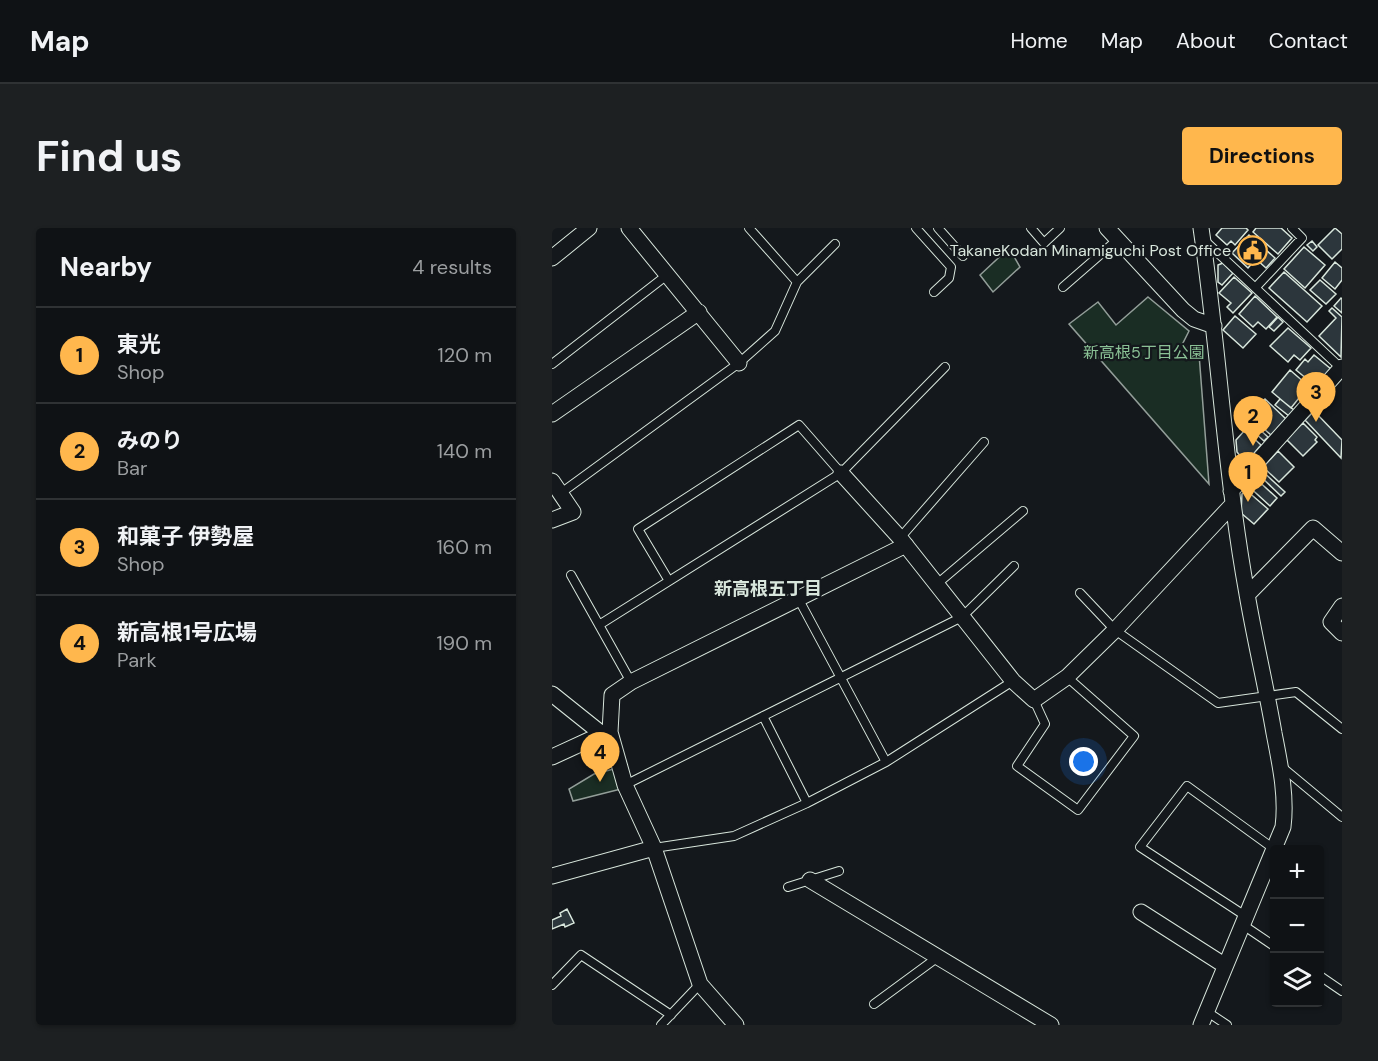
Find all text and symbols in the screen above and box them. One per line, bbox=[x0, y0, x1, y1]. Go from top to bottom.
text: Map bbox=[30, 23, 90, 60]
text: Home bbox=[1010, 27, 1068, 55]
text: Map bbox=[1101, 27, 1143, 55]
text: About bbox=[1176, 27, 1236, 55]
text: Contact bbox=[1269, 27, 1348, 55]
button: Directions bbox=[1182, 127, 1342, 185]
text: Find us bbox=[36, 129, 182, 184]
public building icon: TakaneKodan Minamiguchi Post Office bbox=[1236, 234, 1268, 266]
place label: TakaneKodan Minamiguchi Post Office bbox=[950, 240, 1231, 261]
text: Nearby bbox=[60, 250, 152, 284]
text: 4 results bbox=[412, 254, 492, 280]
text: 東光 bbox=[117, 330, 161, 359]
text: 1 bbox=[76, 342, 83, 368]
text: 120 m bbox=[438, 342, 492, 368]
park label: 新高根5丁目公園 bbox=[1083, 342, 1205, 363]
text: Shop bbox=[117, 359, 164, 385]
pin: 3 bbox=[1296, 372, 1335, 422]
pin: 2 bbox=[1234, 396, 1272, 446]
text: みのり bbox=[117, 426, 183, 455]
text: 2 bbox=[74, 438, 85, 464]
text: 140 m bbox=[437, 438, 492, 464]
pin: 1 bbox=[1228, 452, 1268, 502]
text: Bar bbox=[117, 455, 147, 481]
text: 和菓子 伊勢屋 bbox=[117, 522, 254, 551]
text: 3 bbox=[73, 534, 86, 560]
text: 160 m bbox=[436, 534, 492, 560]
text: Shop bbox=[117, 551, 164, 577]
district label: 新高根五丁目 bbox=[714, 577, 822, 601]
text: 新高根1号広場 bbox=[117, 618, 257, 647]
text: 4 bbox=[73, 630, 86, 656]
text: 190 m bbox=[436, 630, 492, 656]
text: Park bbox=[117, 647, 157, 673]
pin: 4 bbox=[580, 732, 620, 782]
your location bbox=[1069, 747, 1098, 776]
map controls bbox=[1270, 845, 1324, 1007]
button: + bbox=[1270, 845, 1324, 899]
button: − bbox=[1270, 899, 1324, 953]
button: layers bbox=[1270, 953, 1324, 1007]

